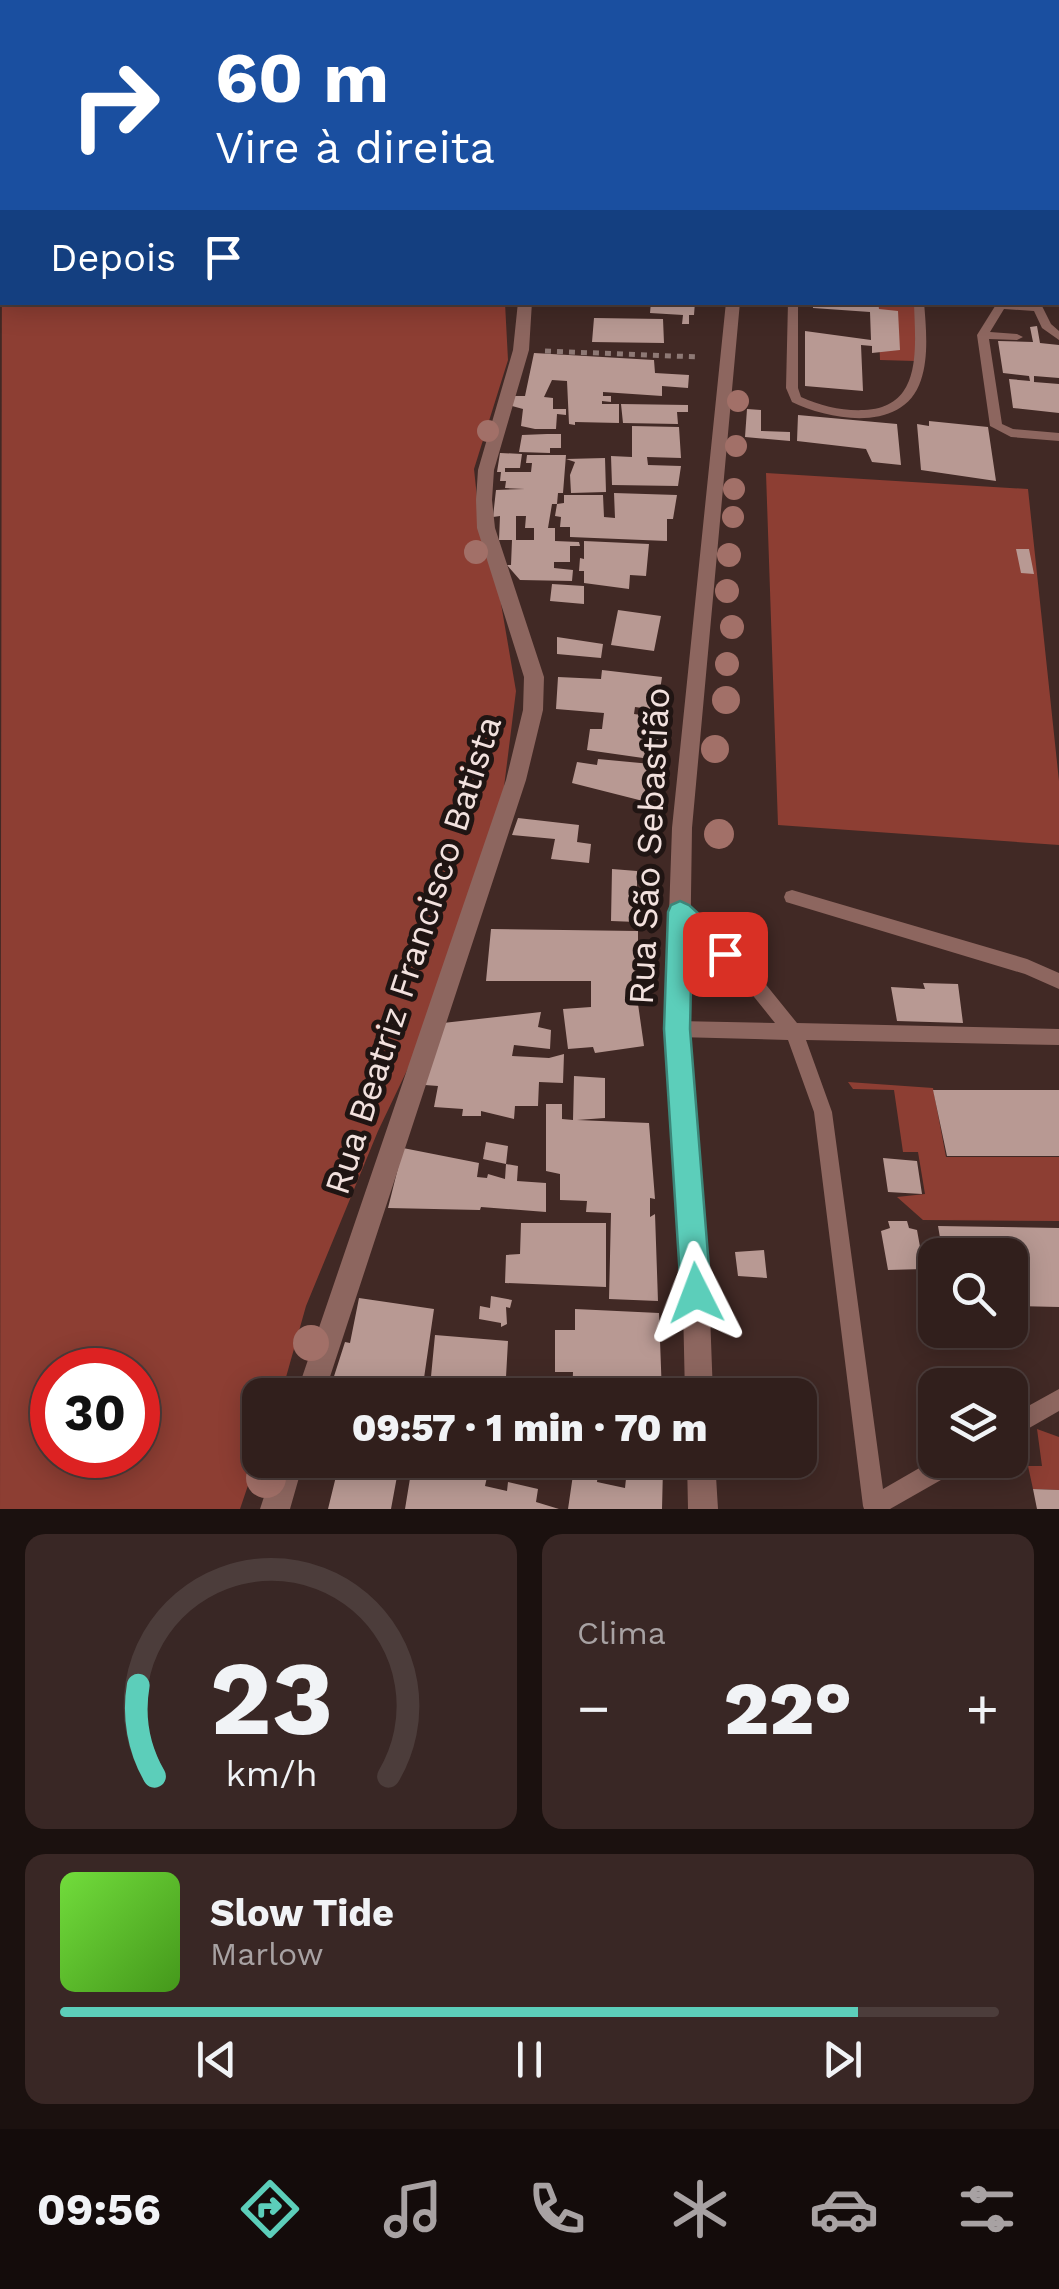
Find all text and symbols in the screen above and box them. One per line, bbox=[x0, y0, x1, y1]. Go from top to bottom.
text: 60 m bbox=[215, 37, 389, 119]
icon: right bbox=[50, 40, 180, 170]
text: Vire à direita bbox=[215, 121, 495, 174]
icon: arrive bbox=[196, 230, 251, 285]
text: Depois bbox=[50, 236, 176, 280]
street label: Rua São Sebastião bbox=[620, 686, 678, 1006]
street label: Rua Beatriz Francisco Batista bbox=[316, 711, 510, 1199]
pin bbox=[683, 912, 768, 997]
icon: arrive bbox=[698, 927, 753, 982]
map controls bbox=[918, 1238, 1028, 1478]
button: search bbox=[918, 1238, 1028, 1348]
position arrow bbox=[644, 1241, 748, 1345]
speed limit sign: 30 bbox=[30, 1348, 160, 1478]
button: layers bbox=[918, 1368, 1028, 1478]
text: 09:57 · 1 min · 70 m bbox=[352, 1406, 707, 1450]
text: Clima bbox=[577, 1614, 666, 1652]
text: 23 bbox=[209, 1637, 333, 1759]
text: 22° bbox=[724, 1664, 852, 1752]
text: − bbox=[577, 1676, 610, 1740]
text: + bbox=[966, 1676, 999, 1740]
text: km/h bbox=[225, 1753, 317, 1795]
text: Slow Tide bbox=[210, 1891, 394, 1935]
text: Marlow bbox=[210, 1935, 324, 1973]
icon: previous bbox=[189, 2032, 244, 2087]
icon: pause bbox=[502, 2032, 557, 2087]
icon: next bbox=[815, 2032, 870, 2087]
icon: directions bbox=[235, 2174, 305, 2244]
icon: music bbox=[378, 2174, 448, 2244]
icon: phone bbox=[522, 2174, 592, 2244]
icon: climate bbox=[665, 2174, 735, 2244]
icon: car bbox=[809, 2174, 879, 2244]
icon: filters bbox=[952, 2174, 1022, 2244]
text: 09:56 bbox=[37, 2183, 161, 2236]

